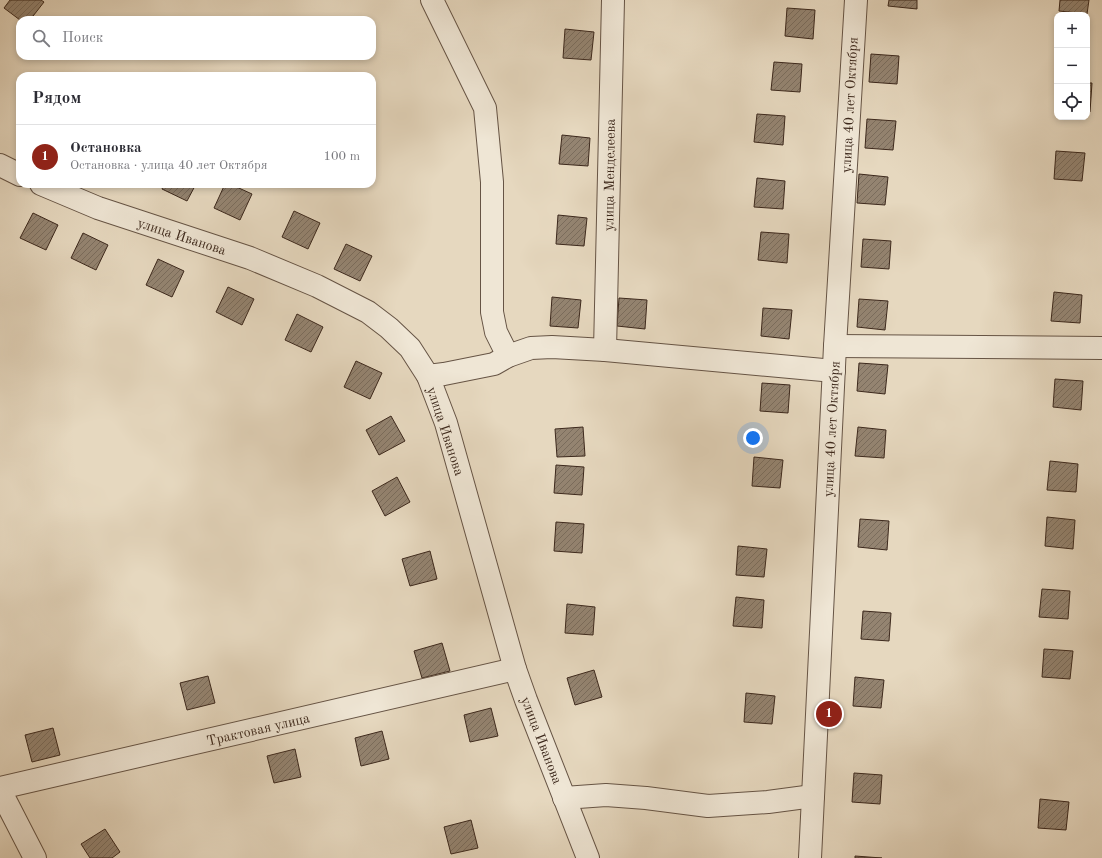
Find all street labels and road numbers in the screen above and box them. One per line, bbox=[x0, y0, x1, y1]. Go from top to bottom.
street label: улица 40 лет Октября bbox=[839, 37, 861, 173]
street label: улица Менделеева bbox=[602, 119, 618, 231]
street label: улица Иванова bbox=[136, 216, 228, 258]
street label: улица 40 лет Октября bbox=[821, 361, 843, 497]
street label: улица Иванова bbox=[424, 385, 466, 477]
street label: улица Иванова bbox=[518, 695, 564, 786]
street label: Трактовая улица bbox=[205, 711, 311, 749]

